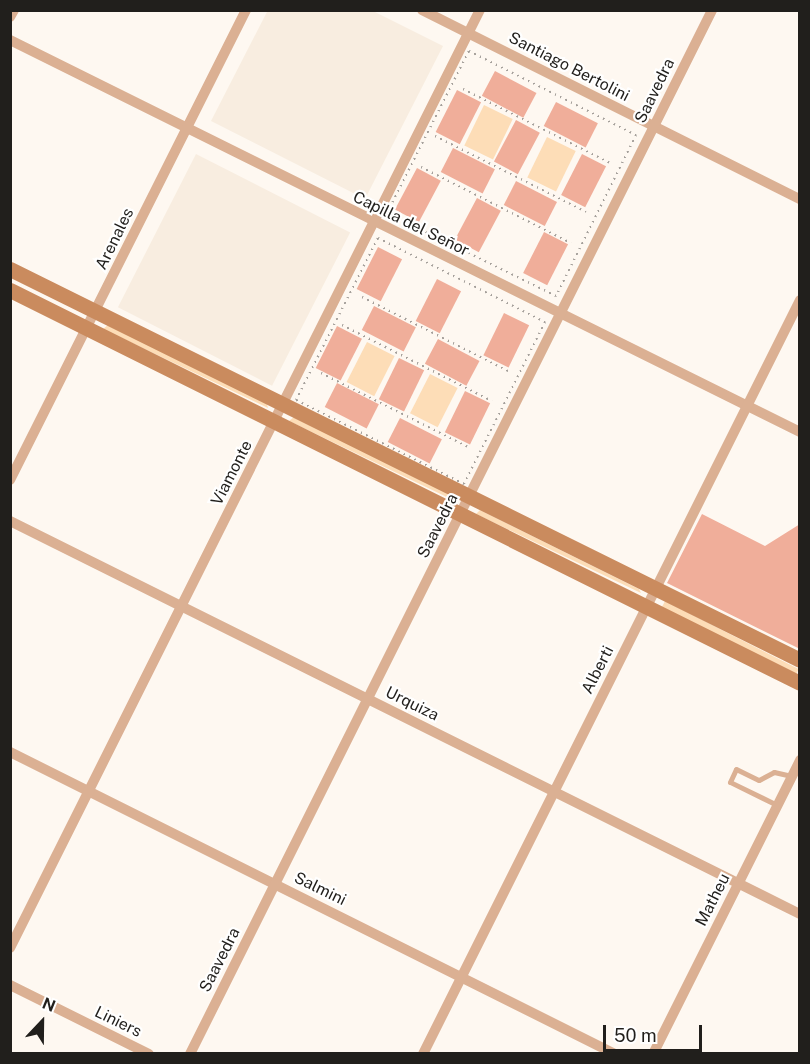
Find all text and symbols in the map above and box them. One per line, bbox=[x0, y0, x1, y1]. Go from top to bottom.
street label: Santiago Bertolini bbox=[505, 28, 633, 106]
street label: Saavedra bbox=[631, 56, 679, 126]
street label: Capilla del Señor bbox=[350, 188, 472, 260]
street label: Arenales bbox=[92, 205, 138, 273]
street label: Viamonte bbox=[207, 437, 257, 509]
street label: Saavedra bbox=[414, 491, 462, 561]
street label: Alberti bbox=[578, 643, 618, 697]
street label: Urquiza bbox=[382, 683, 442, 725]
street label: Salmini bbox=[291, 868, 349, 910]
street label: Matheu bbox=[692, 871, 734, 929]
street label: Saavedra bbox=[196, 925, 244, 995]
north arrow bbox=[12, 992, 72, 1052]
text: N bbox=[40, 994, 58, 1016]
street label: Liniers bbox=[91, 1002, 145, 1042]
scale bar bbox=[606, 1013, 705, 1051]
text: 50 m bbox=[614, 1025, 657, 1046]

